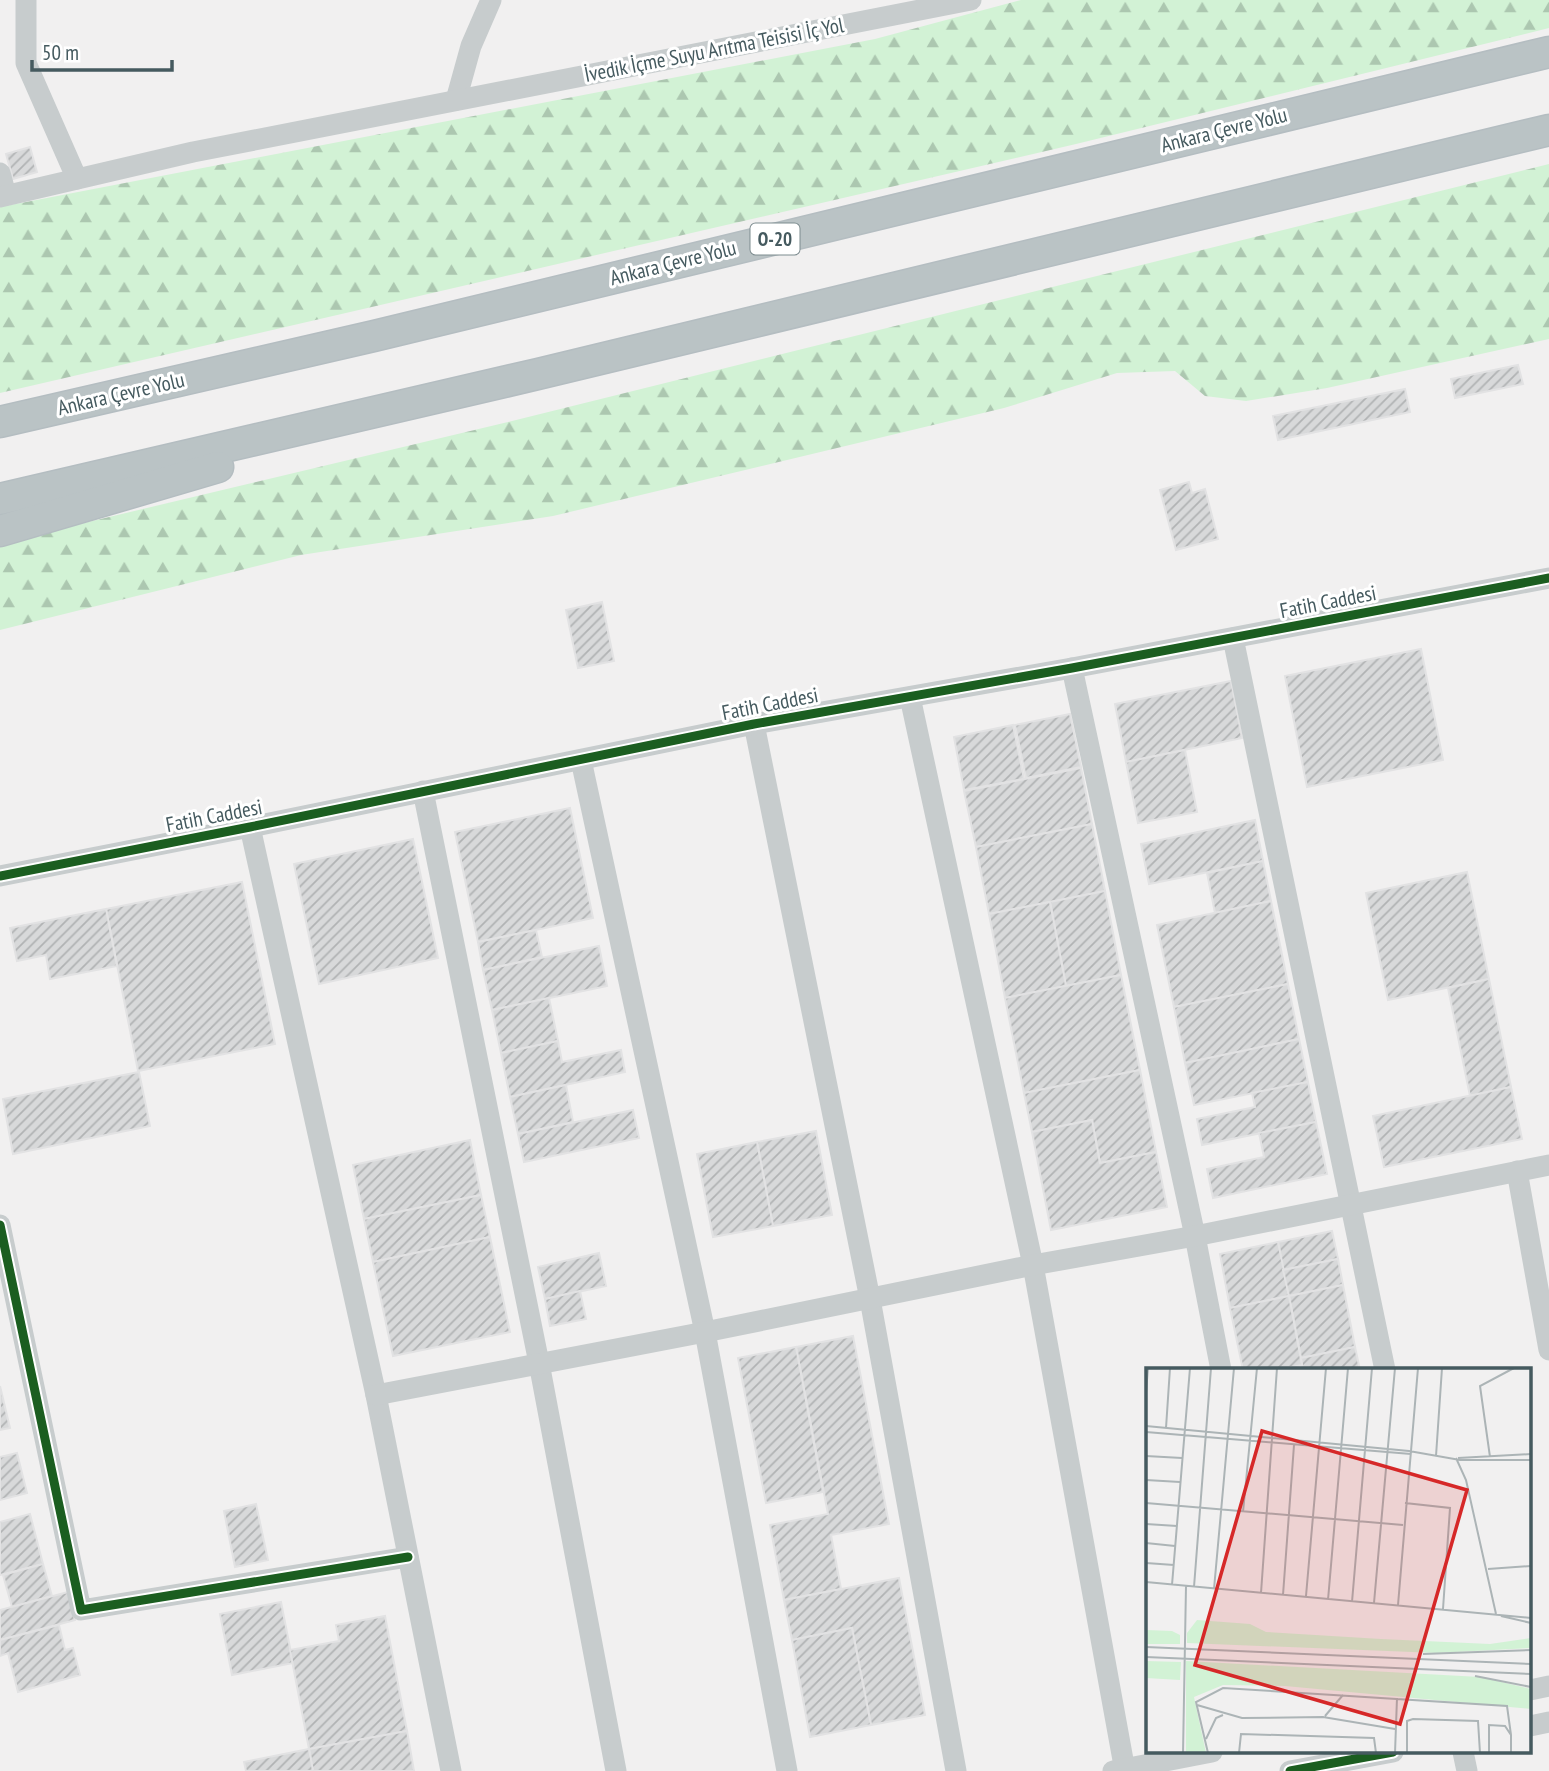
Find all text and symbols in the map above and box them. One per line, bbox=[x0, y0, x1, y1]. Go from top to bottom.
street label: İvedik İçme Suyu Arıtma Teisisi İç Yol bbox=[582, 11, 846, 88]
scale bar bbox=[32, 28, 172, 72]
text: 50 m bbox=[42, 39, 79, 66]
street label: Ankara Çevre Yolu bbox=[1158, 101, 1290, 158]
road number: O-20 bbox=[750, 224, 800, 255]
street label: Ankara Çevre Yolu bbox=[607, 234, 739, 291]
street label: Ankara Çevre Yolu bbox=[55, 366, 187, 421]
street label: Fatih Caddesi bbox=[1278, 579, 1378, 624]
street label: Fatih Caddesi bbox=[720, 681, 820, 726]
street label: Fatih Caddesi bbox=[164, 793, 264, 838]
inset map bbox=[1146, 1368, 1532, 1754]

